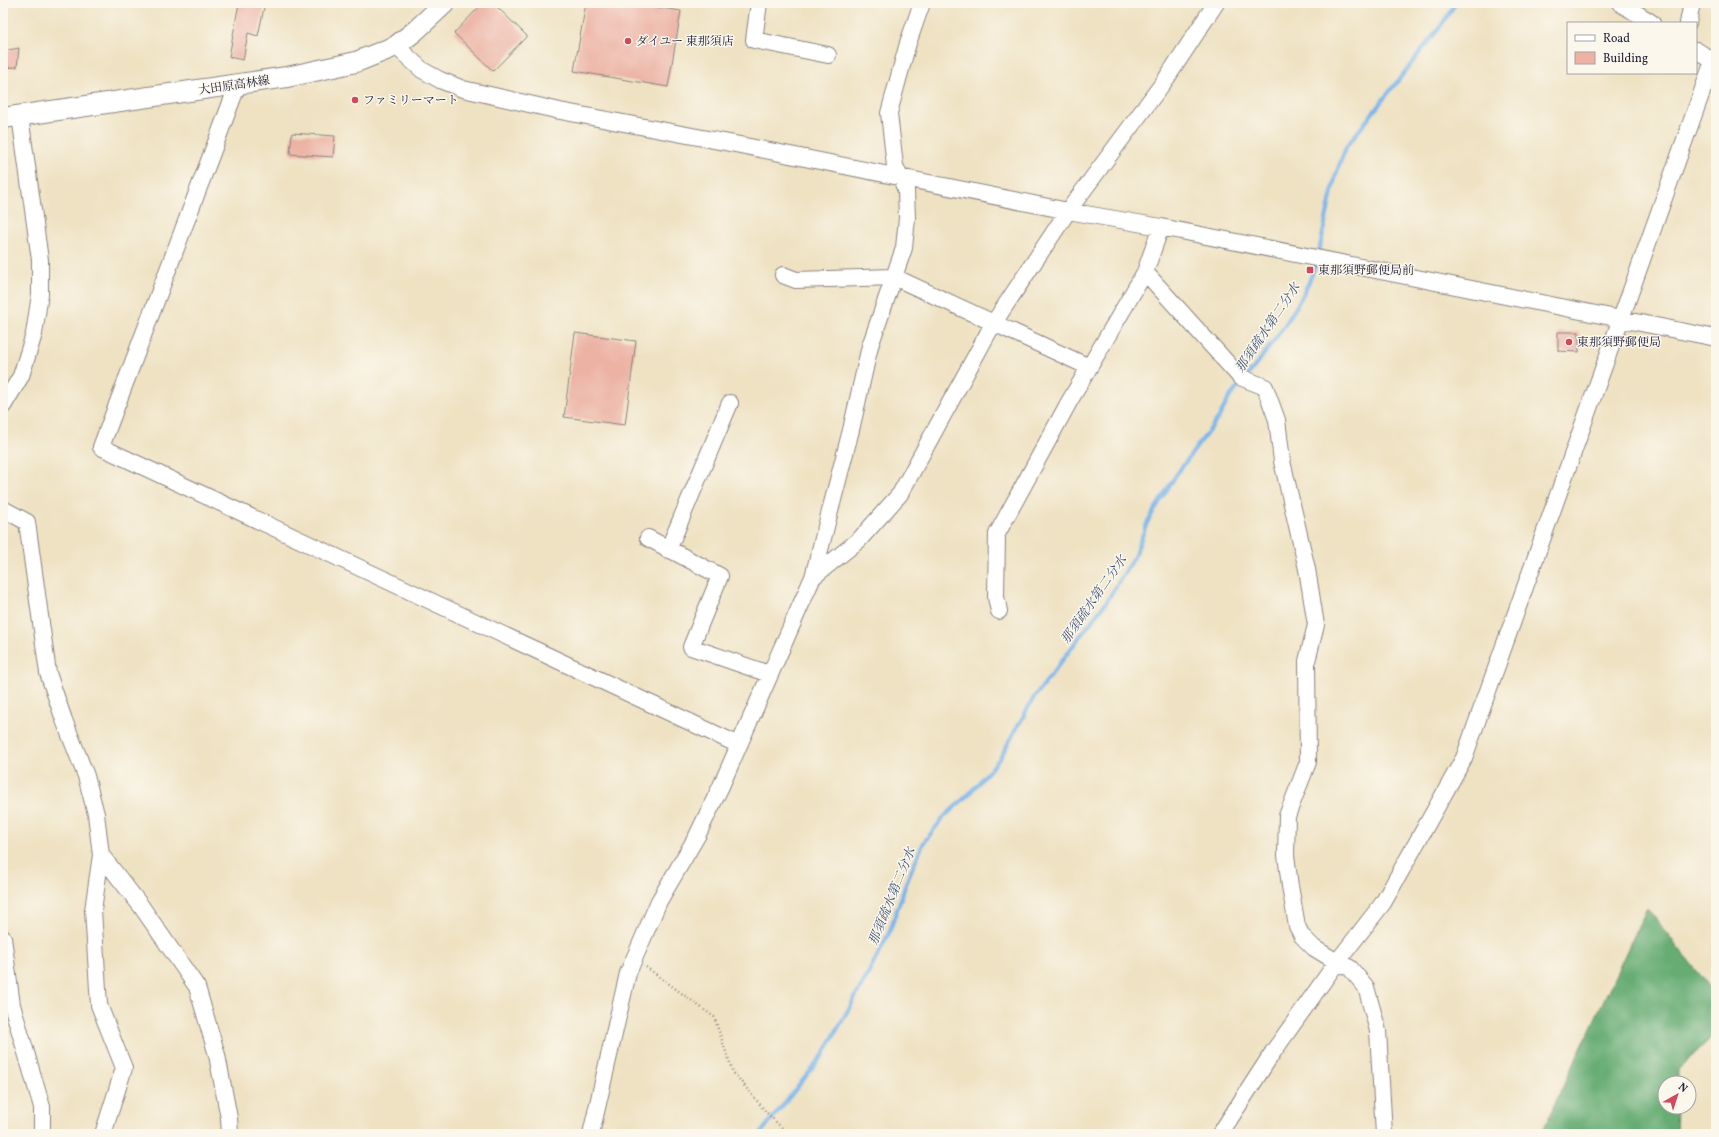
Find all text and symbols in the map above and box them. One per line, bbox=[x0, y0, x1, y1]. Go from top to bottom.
legend bbox=[1567, 22, 1697, 74]
text: Road bbox=[1603, 31, 1630, 47]
place label: ダイユー 東那須店 bbox=[636, 34, 734, 50]
marker: ダイユー 東那須店 bbox=[623, 36, 633, 46]
text: Building bbox=[1603, 51, 1648, 67]
street label: 大田原高林線 bbox=[197, 73, 271, 99]
place label: ファミリーマート bbox=[363, 93, 459, 109]
marker: ファミリーマート bbox=[350, 95, 360, 105]
place label: 東那須野郵便局前 bbox=[1318, 263, 1414, 279]
marker: 東那須野郵便局前 bbox=[1305, 265, 1315, 275]
water label: 那須疏水第二分水 bbox=[1232, 278, 1306, 376]
place label: 東那須野郵便局 bbox=[1577, 335, 1661, 351]
marker: 東那須野郵便局 bbox=[1564, 337, 1574, 347]
water label: 那須疏水第二分水 bbox=[1057, 551, 1133, 648]
water label: 那須疏水第二分水 bbox=[865, 843, 921, 948]
north arrow bbox=[1657, 1075, 1697, 1115]
text: N bbox=[1675, 1080, 1690, 1097]

